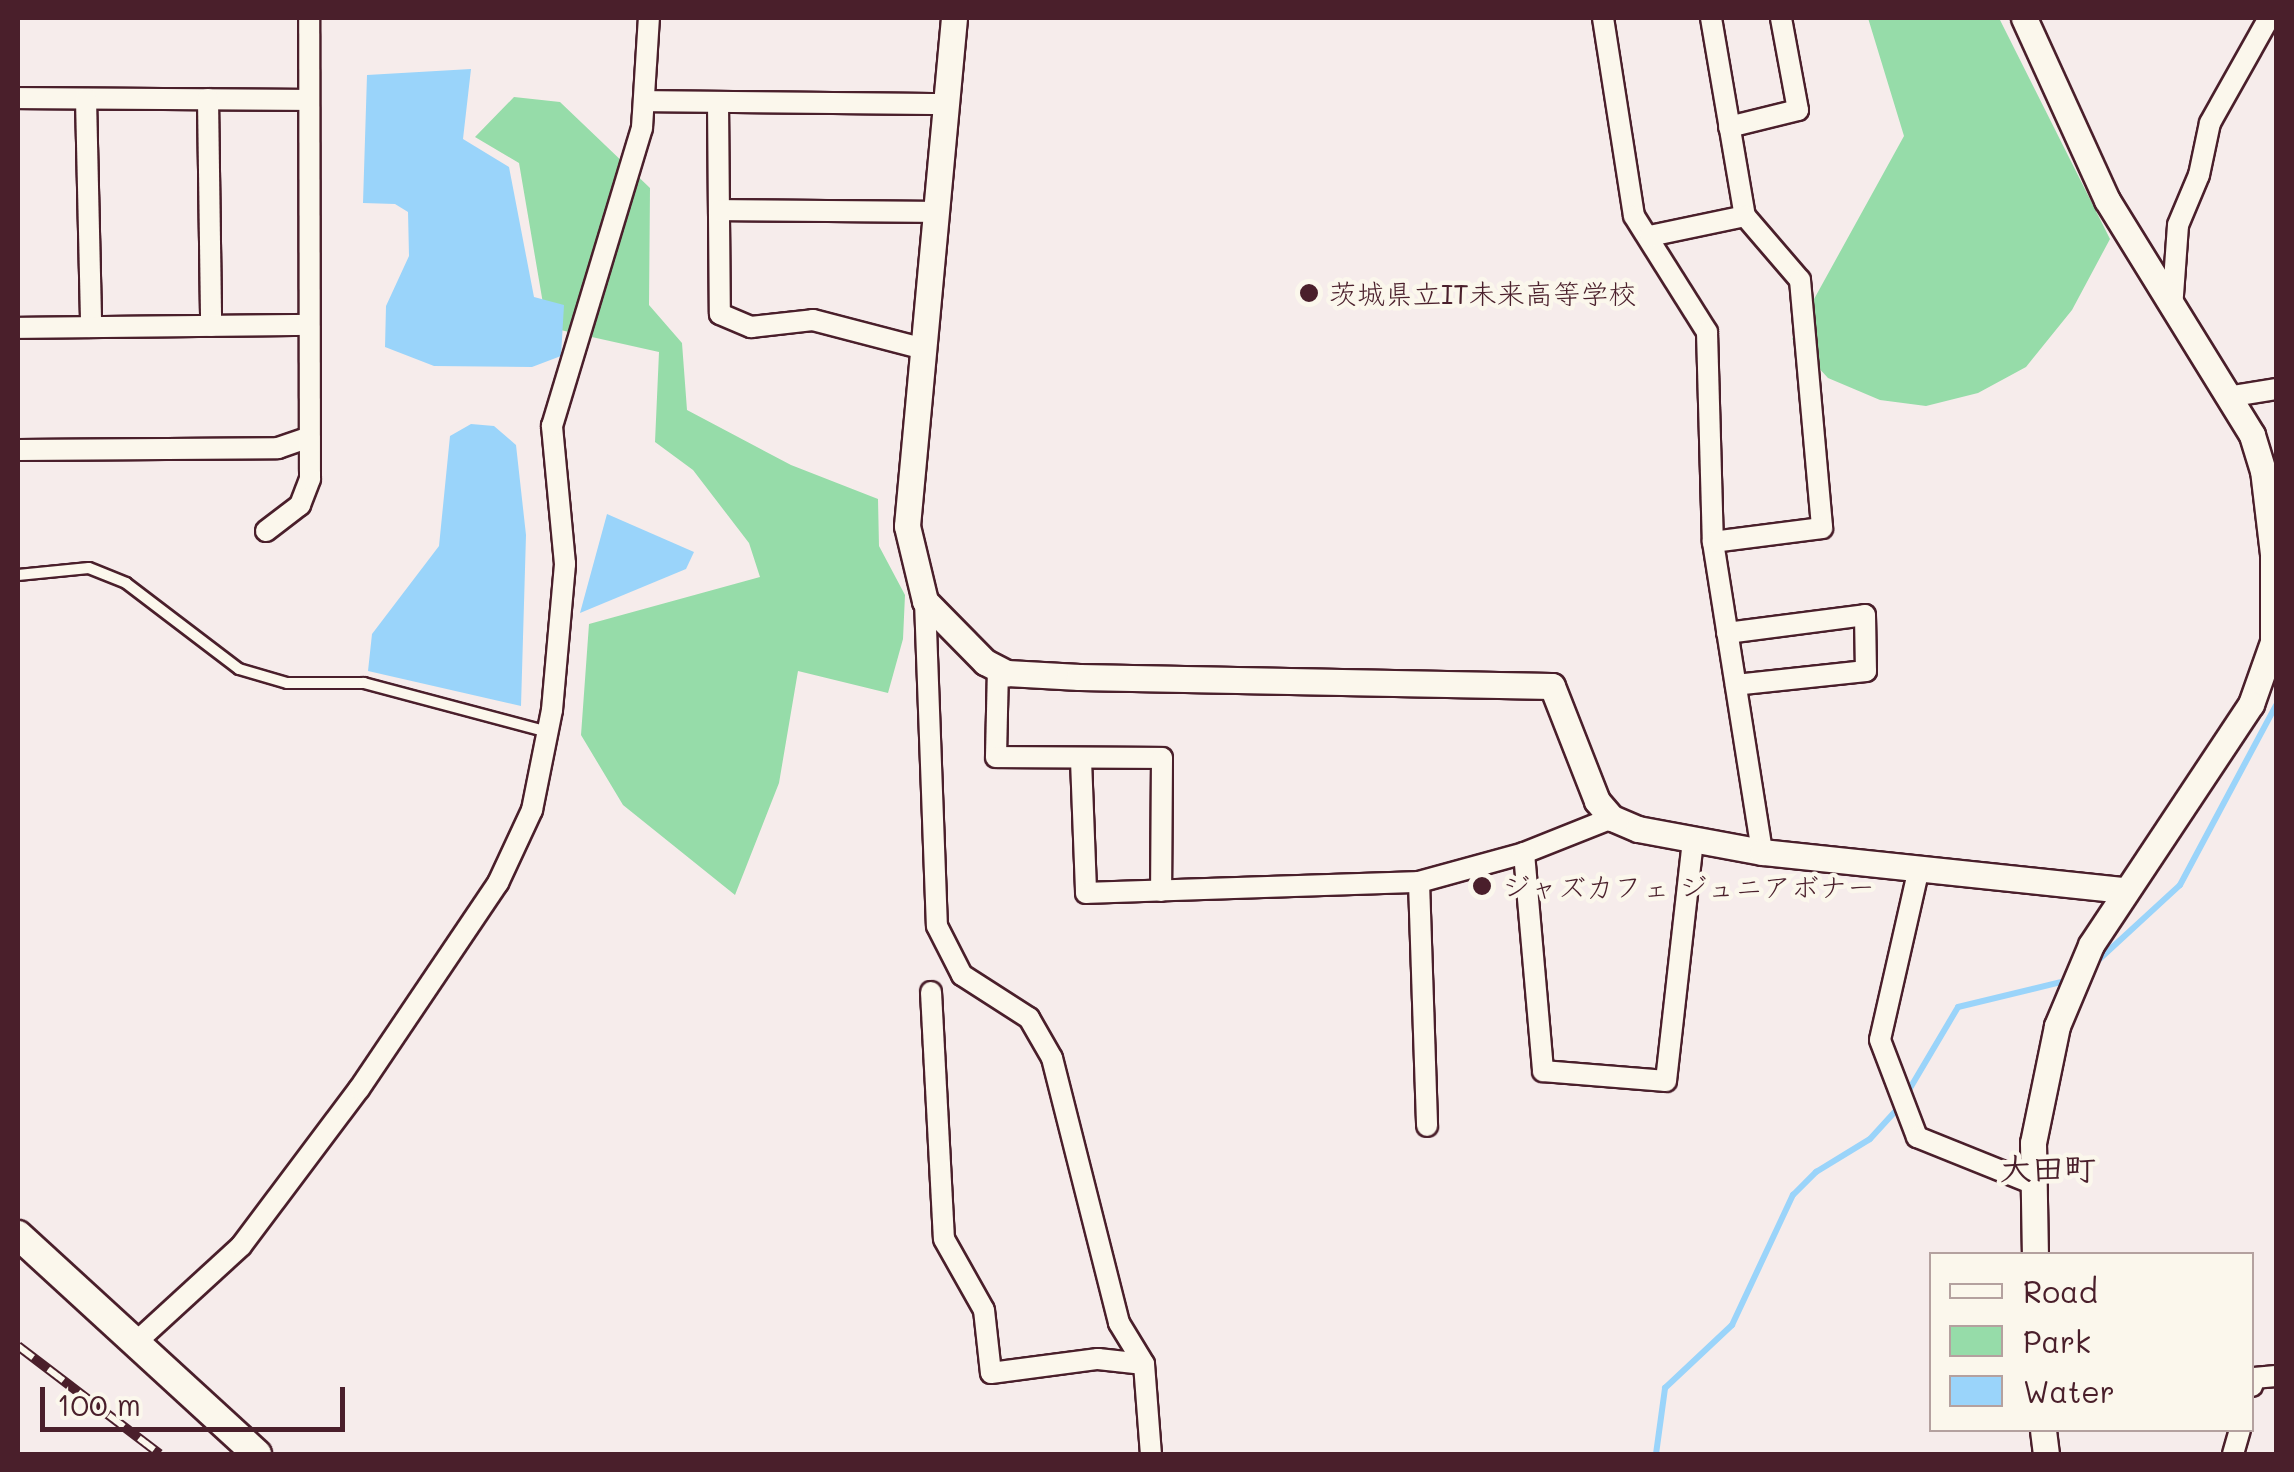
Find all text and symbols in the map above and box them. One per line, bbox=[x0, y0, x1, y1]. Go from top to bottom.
place label: 茨城県立IT未来高等学校 bbox=[1329, 276, 1637, 310]
marker: 茨城県立IT未来高等学校 bbox=[1298, 282, 1320, 304]
place label: ジャズカフェ ジュニアボナー bbox=[1502, 869, 1875, 903]
marker: ジャズカフェ ジュニアボナー bbox=[1471, 875, 1493, 897]
district label: 大田町 bbox=[2000, 1148, 2096, 1186]
legend bbox=[1929, 1252, 2254, 1432]
text: Road bbox=[2023, 1271, 2098, 1311]
text: Park bbox=[2023, 1321, 2091, 1361]
scale bar bbox=[45, 1367, 350, 1429]
text: Water bbox=[2023, 1371, 2115, 1411]
text: 100 m bbox=[57, 1384, 141, 1424]

